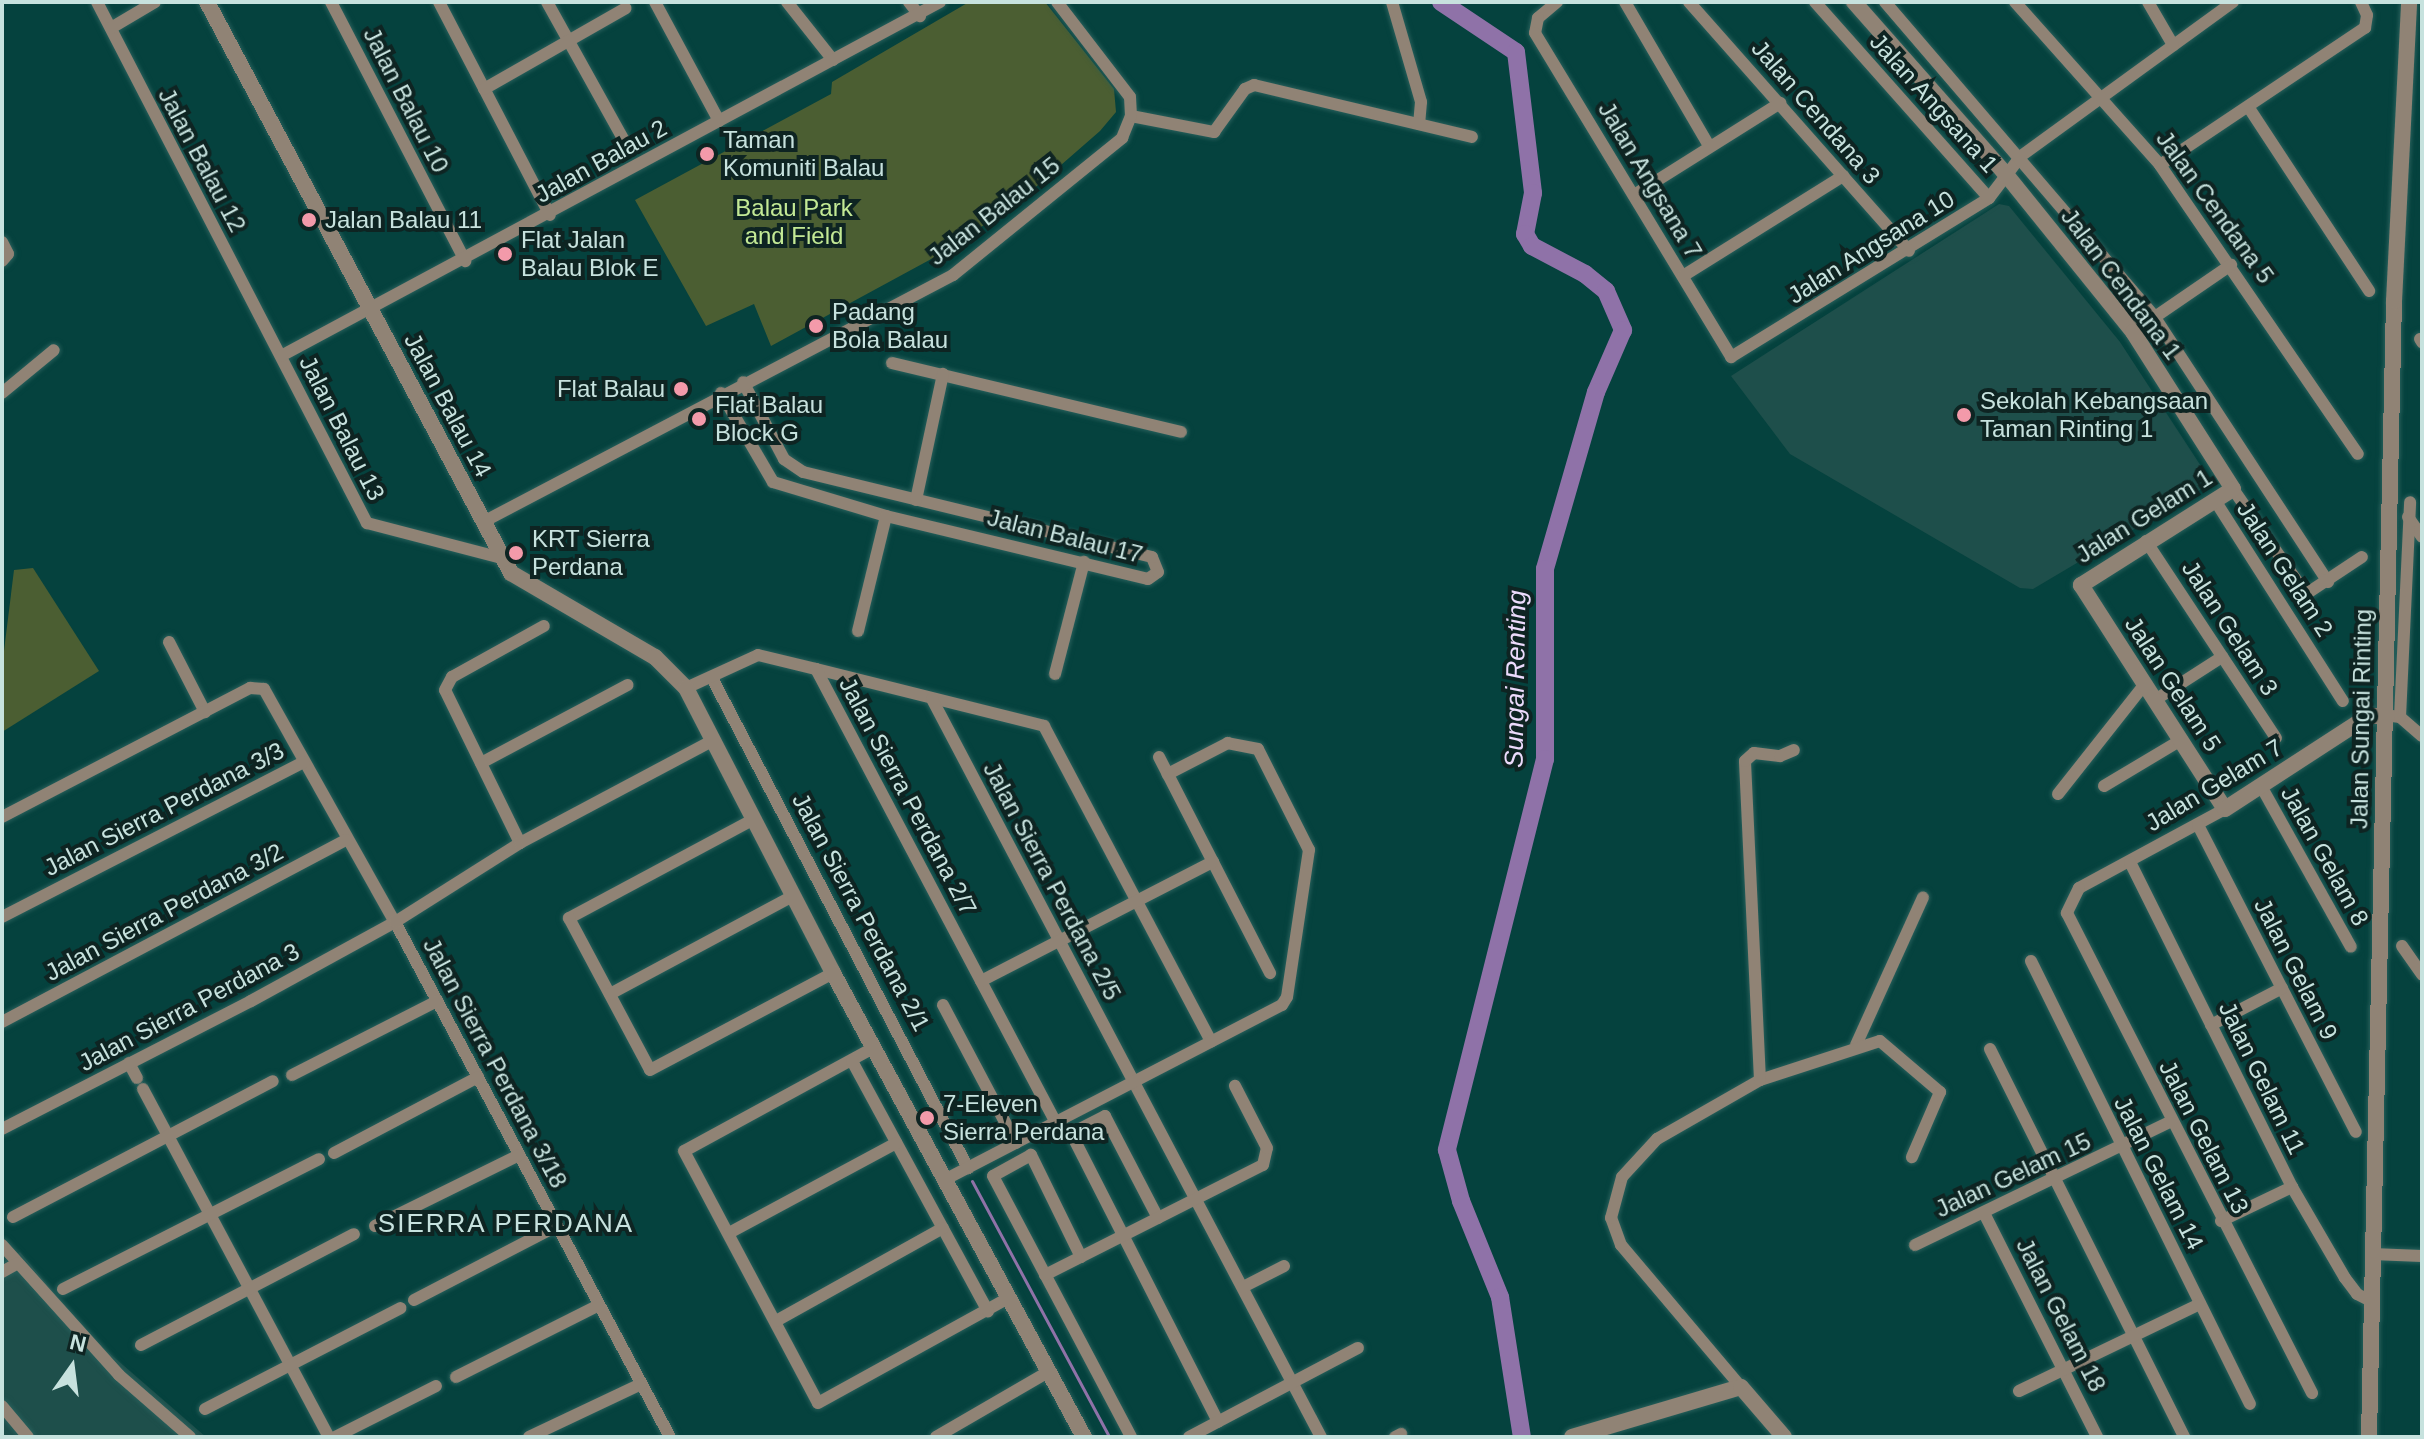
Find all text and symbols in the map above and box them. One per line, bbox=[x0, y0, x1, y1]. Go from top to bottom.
street label: Jalan Balau 10 bbox=[357, 23, 455, 177]
street label: Jalan Angsana 1 bbox=[1863, 27, 2005, 179]
street label: Jalan Cendana 3 bbox=[1746, 34, 1886, 190]
street label: Jalan Balau 12 bbox=[152, 83, 252, 237]
street label: Jalan Angsana 7 bbox=[1592, 96, 1708, 264]
street label: Jalan Balau 2 bbox=[530, 113, 672, 209]
street label: Jalan Cendana 5 bbox=[2150, 125, 2280, 289]
place label: Taman Komuniti Balau bbox=[723, 126, 884, 182]
marker: Taman Komuniti Balau bbox=[698, 145, 716, 163]
street label: Jalan Balau 15 bbox=[923, 151, 1065, 271]
street label: Jalan Angsana 10 bbox=[1782, 184, 1960, 310]
park label: Balau Park and Field bbox=[735, 194, 853, 250]
street label: Jalan Cendana 1 bbox=[2055, 203, 2187, 365]
place label: Jalan Balau 11 bbox=[325, 206, 482, 234]
marker: Jalan Balau 11 bbox=[300, 211, 318, 229]
place label: Flat Jalan Balau Blok E bbox=[521, 226, 658, 282]
marker: Flat Jalan Balau Blok E bbox=[496, 245, 514, 263]
place label: Padang Bola Balau bbox=[832, 298, 948, 354]
marker: Padang Bola Balau bbox=[807, 317, 825, 335]
street label: Jalan Balau 14 bbox=[398, 328, 498, 482]
street label: Jalan Balau 13 bbox=[293, 351, 391, 505]
place label: Flat Balau bbox=[557, 375, 665, 403]
marker: Flat Balau bbox=[672, 380, 690, 398]
place label: Sekolah Kebangsaan Taman Rinting 1 bbox=[1980, 387, 2208, 443]
place label: Flat Balau Block G bbox=[715, 391, 823, 447]
marker: Sekolah Kebangsaan Taman Rinting 1 bbox=[1955, 406, 1973, 424]
marker: Flat Balau Block G bbox=[690, 410, 708, 428]
street label: Jalan Gelam 1 bbox=[2071, 463, 2217, 569]
street label: Jalan Gelam 2 bbox=[2231, 496, 2339, 642]
street label: Jalan Balau 17 bbox=[984, 503, 1146, 569]
place label: KRT Sierra Perdana bbox=[532, 525, 650, 581]
marker: KRT Sierra Perdana bbox=[507, 544, 525, 562]
street label: Jalan Gelam 3 bbox=[2176, 555, 2284, 701]
water label: Sungai Renting bbox=[1499, 590, 1533, 768]
street label: Jalan Sungai Rinting bbox=[2345, 609, 2377, 829]
street label: Jalan Gelam 5 bbox=[2119, 611, 2227, 757]
street label: Jalan Sierra Perdana 2/7 bbox=[833, 672, 983, 920]
street label: Jalan Gelam 7 bbox=[2140, 733, 2288, 837]
street label: Jalan Sierra Perdana 3/3 bbox=[39, 736, 289, 882]
street label: Jalan Sierra Perdana 2/5 bbox=[977, 757, 1127, 1005]
street label: Jalan Gelam 8 bbox=[2275, 781, 2375, 931]
street label: Jalan Sierra Perdana 2/1 bbox=[786, 788, 936, 1036]
street label: Jalan Sierra Perdana 3/2 bbox=[40, 837, 288, 987]
street label: Jalan Gelam 9 bbox=[2248, 894, 2344, 1044]
street label: Jalan Sierra Perdana 3/18 bbox=[417, 933, 573, 1193]
street label: Jalan Sierra Perdana 3 bbox=[74, 937, 304, 1077]
street label: Jalan Gelam 11 bbox=[2213, 997, 2311, 1159]
street label: Jalan Gelam 13 bbox=[2153, 1056, 2255, 1218]
place label: 7-Eleven Sierra Perdana bbox=[943, 1090, 1104, 1146]
street label: Jalan Gelam 14 bbox=[2108, 1092, 2210, 1254]
marker: 7-Eleven Sierra Perdana bbox=[918, 1109, 936, 1127]
street label: Jalan Gelam 15 bbox=[1931, 1126, 2095, 1224]
district label: SIERRA PERDANA bbox=[377, 1208, 635, 1240]
street label: Jalan Gelam 18 bbox=[2010, 1234, 2112, 1396]
north arrow bbox=[32, 1327, 112, 1407]
text: N bbox=[67, 1329, 89, 1357]

